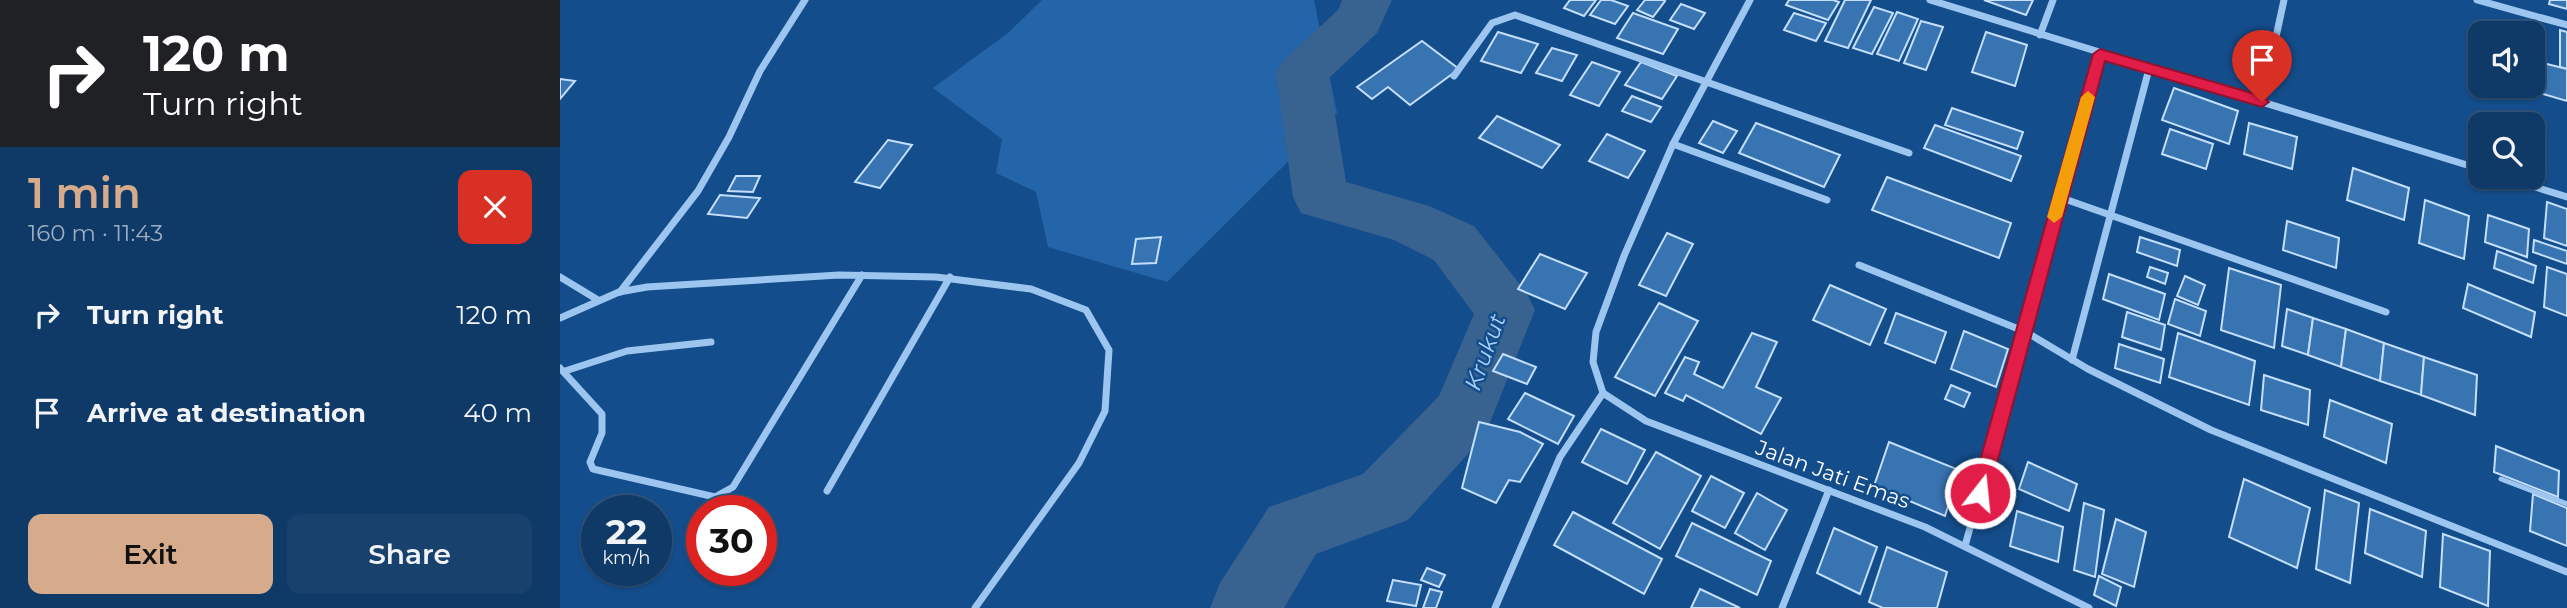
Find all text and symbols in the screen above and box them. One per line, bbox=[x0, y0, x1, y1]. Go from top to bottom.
map controls bbox=[2468, 21, 2545, 189]
button: sound bbox=[2468, 21, 2545, 98]
text: 120 m bbox=[143, 24, 290, 83]
icon: right bbox=[28, 28, 119, 119]
pin bbox=[2232, 30, 2292, 102]
icon: arrive bbox=[2243, 41, 2281, 79]
text: Turn right bbox=[143, 84, 303, 123]
button: search bbox=[2468, 112, 2545, 189]
text: 1 min bbox=[28, 167, 141, 219]
button: close bbox=[458, 170, 532, 244]
text: 160 m · 11:43 bbox=[28, 219, 163, 247]
icon: right bbox=[28, 296, 66, 334]
text: Turn right bbox=[87, 299, 223, 331]
text: 120 m bbox=[456, 299, 532, 331]
water label: Krukut bbox=[1458, 309, 1512, 394]
icon: arrive bbox=[28, 394, 66, 432]
text: Arrive at destination bbox=[87, 397, 366, 429]
text: 40 m bbox=[463, 397, 532, 429]
street label: Jalan Jati Emas bbox=[1752, 434, 1913, 513]
position arrow bbox=[1943, 456, 2017, 530]
speed limit sign: 30 bbox=[686, 495, 777, 586]
text: 22 bbox=[606, 510, 647, 553]
button: Exit bbox=[28, 514, 273, 594]
button: Share bbox=[287, 514, 532, 594]
text: km/h bbox=[602, 547, 651, 569]

